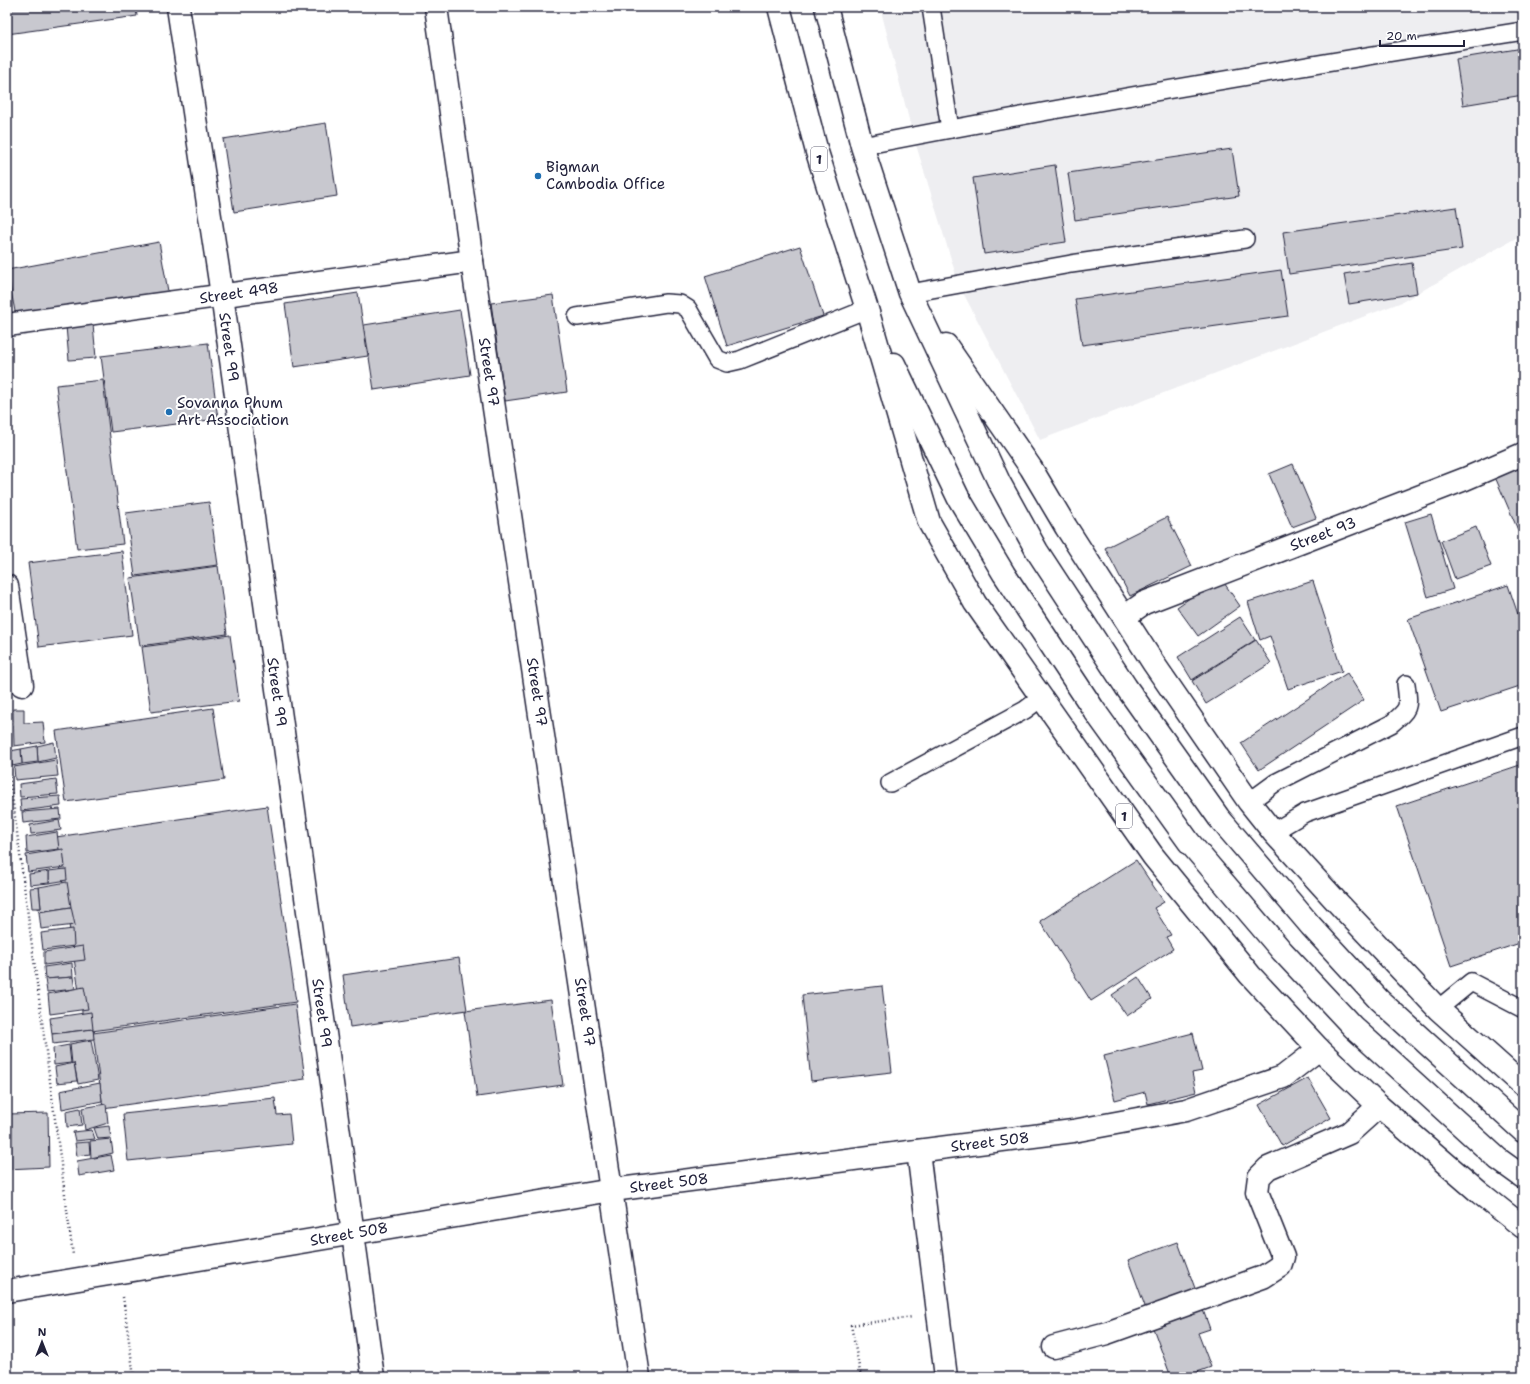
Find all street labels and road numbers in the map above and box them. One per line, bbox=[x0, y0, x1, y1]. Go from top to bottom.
road number: 1 bbox=[811, 147, 827, 171]
street label: Street 498 bbox=[198, 278, 280, 308]
street label: Street 99 bbox=[214, 311, 244, 383]
street label: Street 97 bbox=[474, 336, 504, 408]
street label: Street 93 bbox=[1287, 512, 1359, 556]
street label: Street 99 bbox=[262, 656, 292, 728]
street label: Street 97 bbox=[522, 656, 552, 728]
road number: 1 bbox=[1116, 804, 1132, 828]
street label: Street 97 bbox=[570, 976, 600, 1048]
street label: Street 99 bbox=[307, 977, 337, 1049]
street label: Street 508 bbox=[950, 1127, 1030, 1157]
street label: Street 508 bbox=[629, 1168, 709, 1198]
street label: Street 508 bbox=[308, 1217, 390, 1251]

